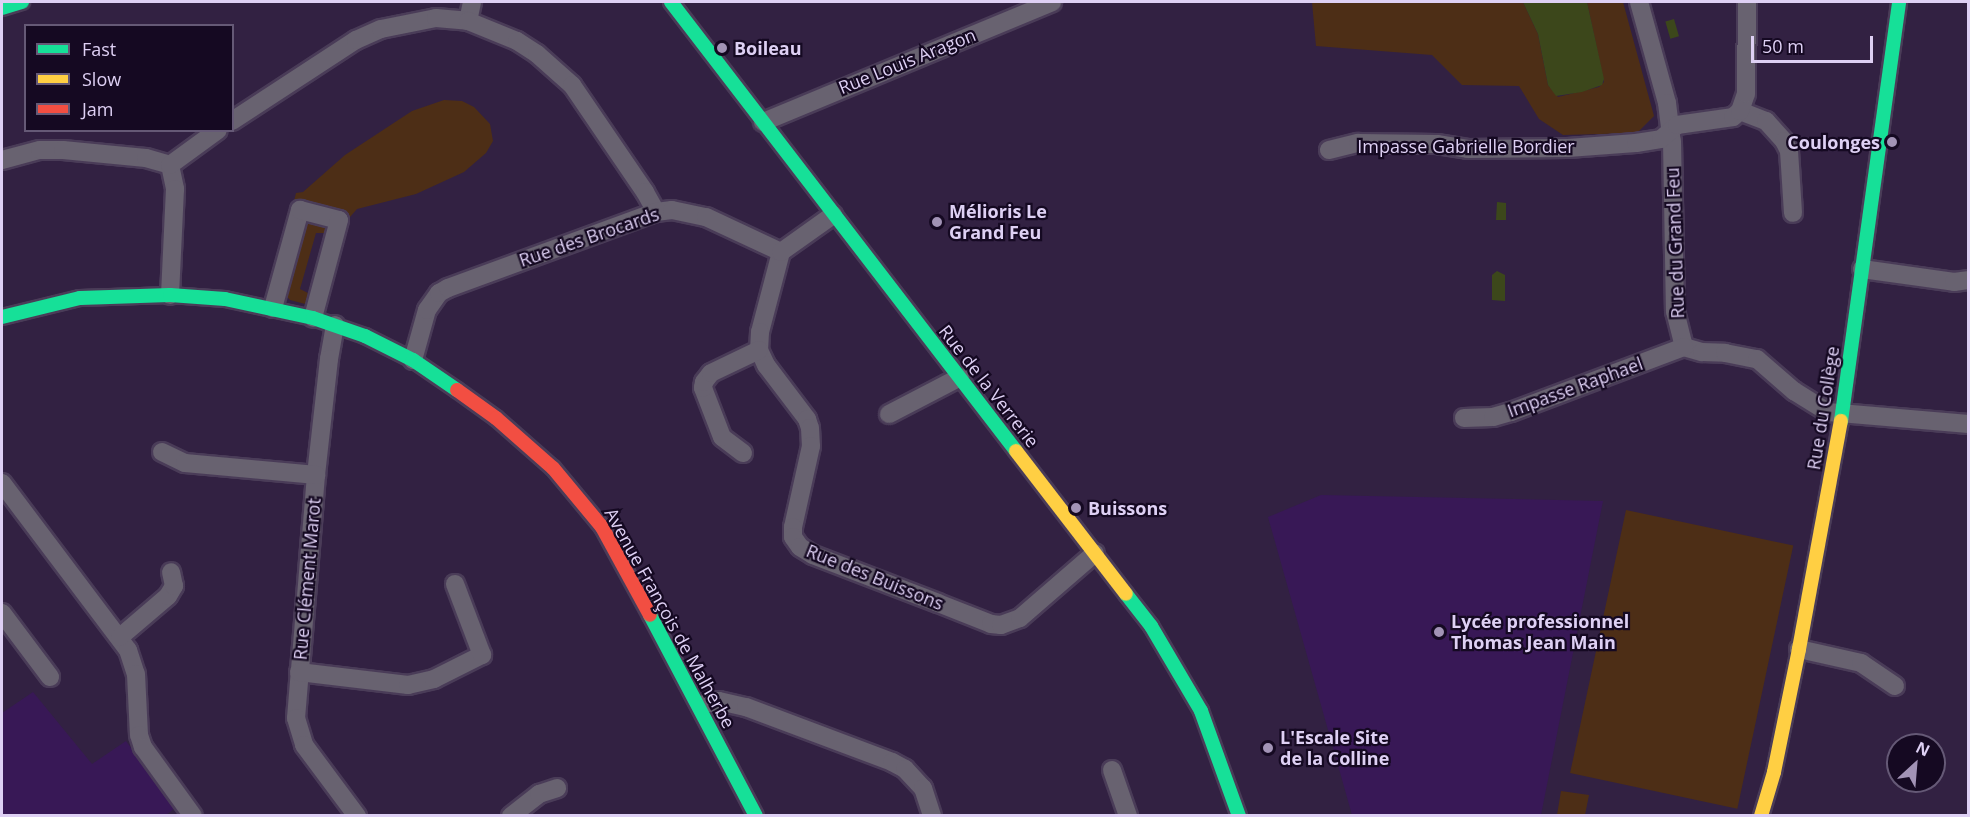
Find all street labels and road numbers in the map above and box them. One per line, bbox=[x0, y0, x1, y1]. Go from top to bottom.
street label: Rue Louis Aragon bbox=[835, 24, 979, 98]
street label: Impasse Gabrielle Bordier bbox=[1357, 135, 1575, 157]
street label: Rue du Grand Feu bbox=[1662, 167, 1688, 319]
street label: Rue des Brocards bbox=[516, 203, 662, 271]
street label: Rue de la Verrerie bbox=[934, 320, 1044, 452]
street label: Rue du Collège bbox=[1803, 345, 1843, 471]
street label: Impasse Raphael bbox=[1504, 352, 1646, 422]
street label: Rue Clément Marot bbox=[289, 497, 325, 661]
street label: Avenue François de Malherbe bbox=[600, 504, 740, 732]
street label: Rue des Buissons bbox=[803, 540, 947, 614]

